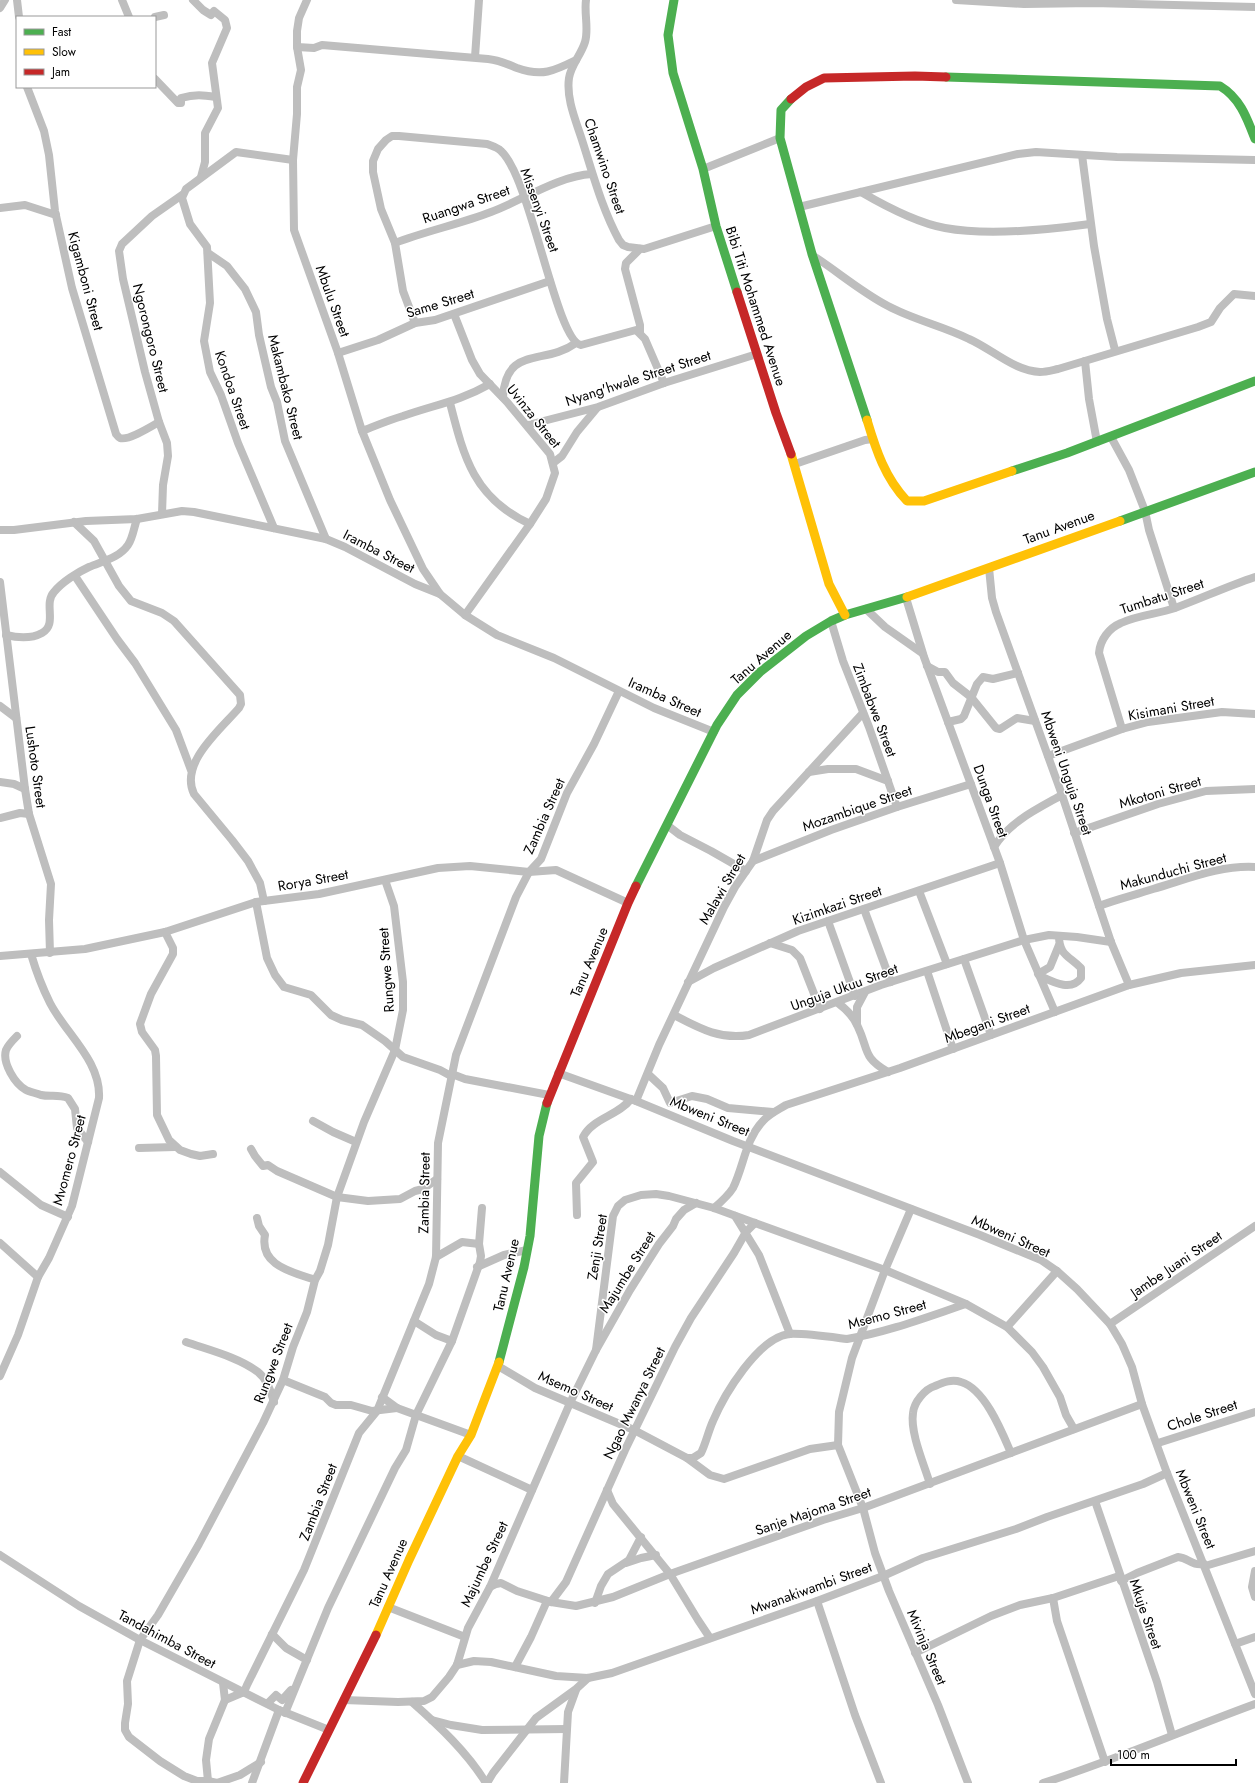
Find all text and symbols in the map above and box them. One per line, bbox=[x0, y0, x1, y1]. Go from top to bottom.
legend bbox=[16, 16, 156, 88]
text: Fast bbox=[52, 23, 71, 41]
text: Slow bbox=[52, 43, 77, 61]
text: Jam bbox=[50, 63, 70, 81]
street label: Chamwino Street bbox=[579, 115, 631, 217]
street label: Missenyi Street bbox=[516, 165, 565, 255]
street label: Ruangwa Street bbox=[420, 180, 513, 228]
street label: Bibi Titi Mohammed Avenue bbox=[721, 224, 791, 388]
street label: Kigamboni Street bbox=[63, 229, 109, 333]
street label: Mbulu Street bbox=[311, 262, 355, 340]
street label: Ngorongoro Street bbox=[128, 281, 174, 395]
street label: Same Street bbox=[404, 283, 477, 323]
street label: Makambako Street bbox=[263, 332, 309, 442]
street label: Nyang'hwale Street Street bbox=[563, 345, 714, 411]
street label: Kondoa Street bbox=[210, 348, 256, 433]
street label: Uvinza Street bbox=[502, 380, 566, 453]
street label: Tanu Avenue bbox=[1021, 505, 1097, 549]
street label: Iramba Street bbox=[340, 524, 419, 578]
street label: Tumbatu Street bbox=[1118, 573, 1207, 619]
street label: Tanu Avenue bbox=[726, 625, 796, 689]
street label: Zimbabwe Street bbox=[848, 660, 902, 760]
street label: Iramba Street bbox=[625, 672, 705, 722]
street label: Kisimani Street bbox=[1126, 690, 1216, 725]
street label: Mbweni Unguja Street bbox=[1036, 708, 1098, 838]
street label: Lushoto Street bbox=[20, 725, 52, 810]
street label: Dunga Street bbox=[969, 762, 1014, 841]
street label: Mkotoni Street bbox=[1117, 771, 1204, 813]
street label: Zambia Street bbox=[518, 774, 570, 857]
street label: Mozambique Street bbox=[800, 780, 915, 836]
street label: Makunduchi Street bbox=[1118, 847, 1229, 895]
street label: Malawi Street bbox=[694, 849, 751, 928]
street label: Rorya Street bbox=[276, 864, 350, 896]
street label: Kizimkazi Street bbox=[790, 880, 885, 930]
street label: Tanu Avenue bbox=[565, 924, 613, 1000]
street label: Rungwe Street bbox=[373, 926, 399, 1013]
street label: Unguja Ukuu Street bbox=[788, 958, 901, 1016]
street label: Mbegani Street bbox=[941, 998, 1033, 1048]
street label: Mbweni Street bbox=[667, 1091, 753, 1141]
street label: Mvomero Street bbox=[47, 1112, 91, 1207]
street label: Zambia Street bbox=[413, 1152, 435, 1234]
street label: Mbweni Street bbox=[968, 1210, 1054, 1263]
street label: Zenji Street bbox=[582, 1212, 612, 1281]
street label: Jambe Juani Street bbox=[1125, 1226, 1226, 1303]
street label: Majumbe Street bbox=[594, 1227, 660, 1317]
street label: Tanu Avenue bbox=[488, 1237, 524, 1313]
street label: Msemo Street bbox=[846, 1294, 929, 1334]
street label: Rungwe Street bbox=[248, 1319, 298, 1406]
street label: Ngao Mwanya Street bbox=[598, 1343, 670, 1463]
street label: Msemo Street bbox=[535, 1366, 617, 1417]
street label: Chole Street bbox=[1164, 1394, 1240, 1436]
street label: Zambia Street bbox=[294, 1460, 342, 1544]
street label: Mbweni Street bbox=[1171, 1466, 1221, 1552]
street label: Sanje Majoma Street bbox=[752, 1482, 874, 1540]
street label: Majumbe Street bbox=[455, 1517, 513, 1610]
street label: Tanu Avenue bbox=[364, 1535, 412, 1611]
street label: Mwanakiwambi Street bbox=[747, 1557, 875, 1619]
street label: Mkuje Street bbox=[1125, 1576, 1168, 1652]
street label: Tandahimba Street bbox=[115, 1605, 220, 1674]
street label: Mivinja Street bbox=[902, 1606, 952, 1688]
scale bar bbox=[1111, 1741, 1236, 1767]
text: 100 m bbox=[1117, 1746, 1150, 1764]

